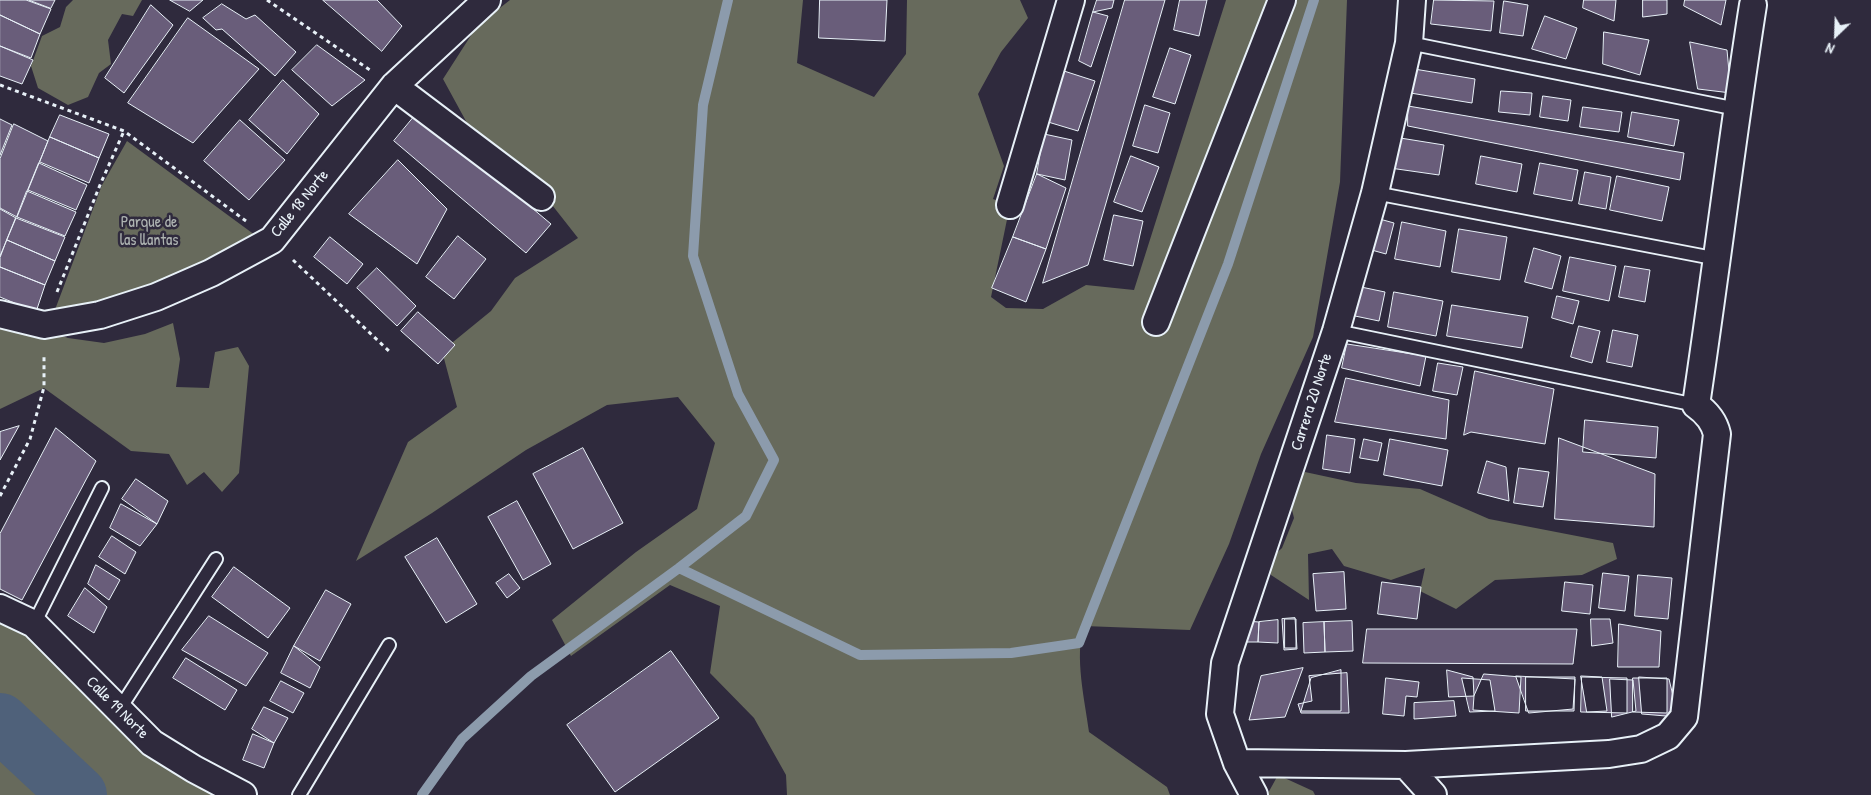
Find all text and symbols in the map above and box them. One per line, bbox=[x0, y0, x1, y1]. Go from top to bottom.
north arrow bbox=[1811, 10, 1861, 60]
text: N bbox=[1822, 39, 1837, 59]
street label: Calle 18 Norte bbox=[267, 166, 333, 242]
park label: Parque de las llantas bbox=[120, 213, 178, 251]
street label: Carrera 20 Norte bbox=[1287, 351, 1337, 453]
street label: Calle 19 Norte bbox=[82, 673, 152, 743]

